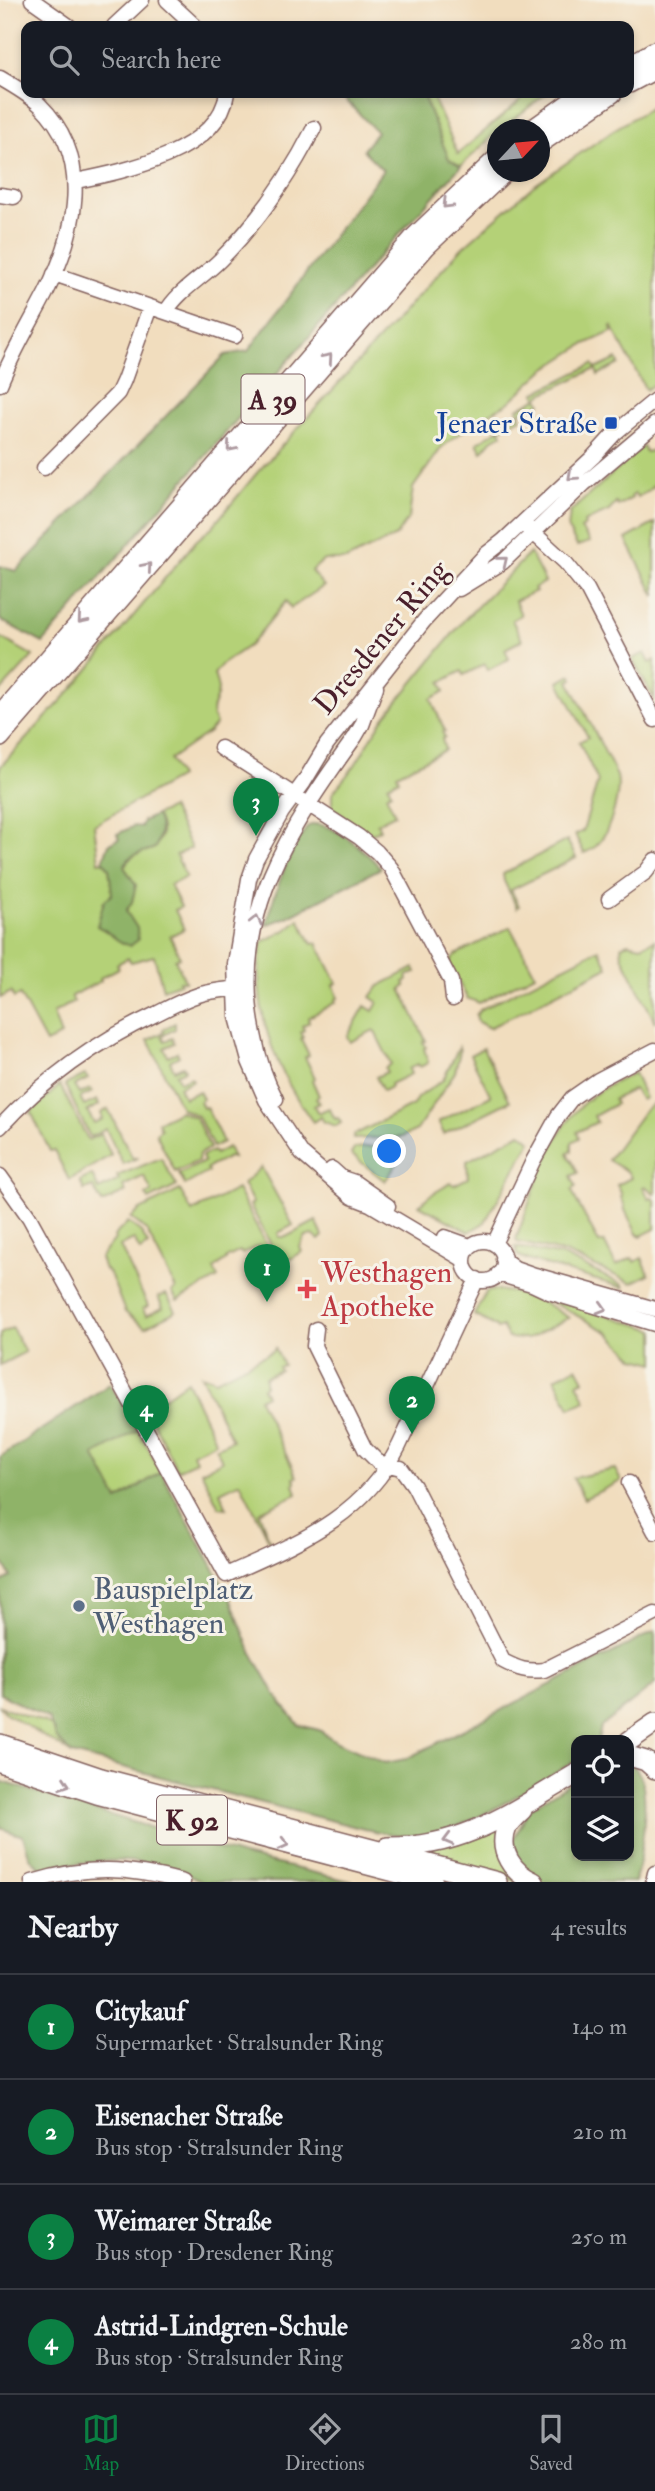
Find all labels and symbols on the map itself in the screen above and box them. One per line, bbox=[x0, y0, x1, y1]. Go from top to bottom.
north arrow bbox=[487, 119, 550, 182]
one-way arrow bbox=[443, 196, 456, 209]
one-way arrow bbox=[320, 354, 332, 367]
road number: A 39 bbox=[242, 374, 304, 424]
place label: Jenaer Straße bbox=[435, 405, 597, 442]
marker: Jenaer Straße bbox=[603, 415, 619, 431]
one-way arrow bbox=[227, 439, 239, 452]
one-way arrow bbox=[568, 468, 581, 480]
street label: Dresdener Ring bbox=[306, 551, 458, 722]
one-way arrow bbox=[495, 557, 507, 570]
one-way arrow bbox=[139, 563, 151, 576]
one-way arrow bbox=[78, 611, 90, 624]
pin: 3 bbox=[233, 778, 279, 836]
one-way arrow bbox=[248, 914, 262, 926]
your location bbox=[372, 1134, 406, 1168]
pin: 1 bbox=[244, 1244, 290, 1302]
place label: Westhagen Apotheke bbox=[320, 1254, 452, 1325]
marker: Westhagen Apotheke bbox=[299, 1281, 315, 1297]
one-way arrow bbox=[596, 1299, 608, 1314]
pin: 2 bbox=[389, 1376, 435, 1434]
pin: 4 bbox=[123, 1385, 169, 1443]
place label: Bauspielplatz Westhagen bbox=[92, 1571, 253, 1642]
marker: Bauspielplatz Westhagen bbox=[71, 1598, 87, 1614]
one-way arrow bbox=[58, 1775, 70, 1790]
road number: K 92 bbox=[157, 1796, 227, 1844]
one-way arrow bbox=[442, 1832, 454, 1847]
one-way arrow bbox=[278, 1836, 290, 1850]

